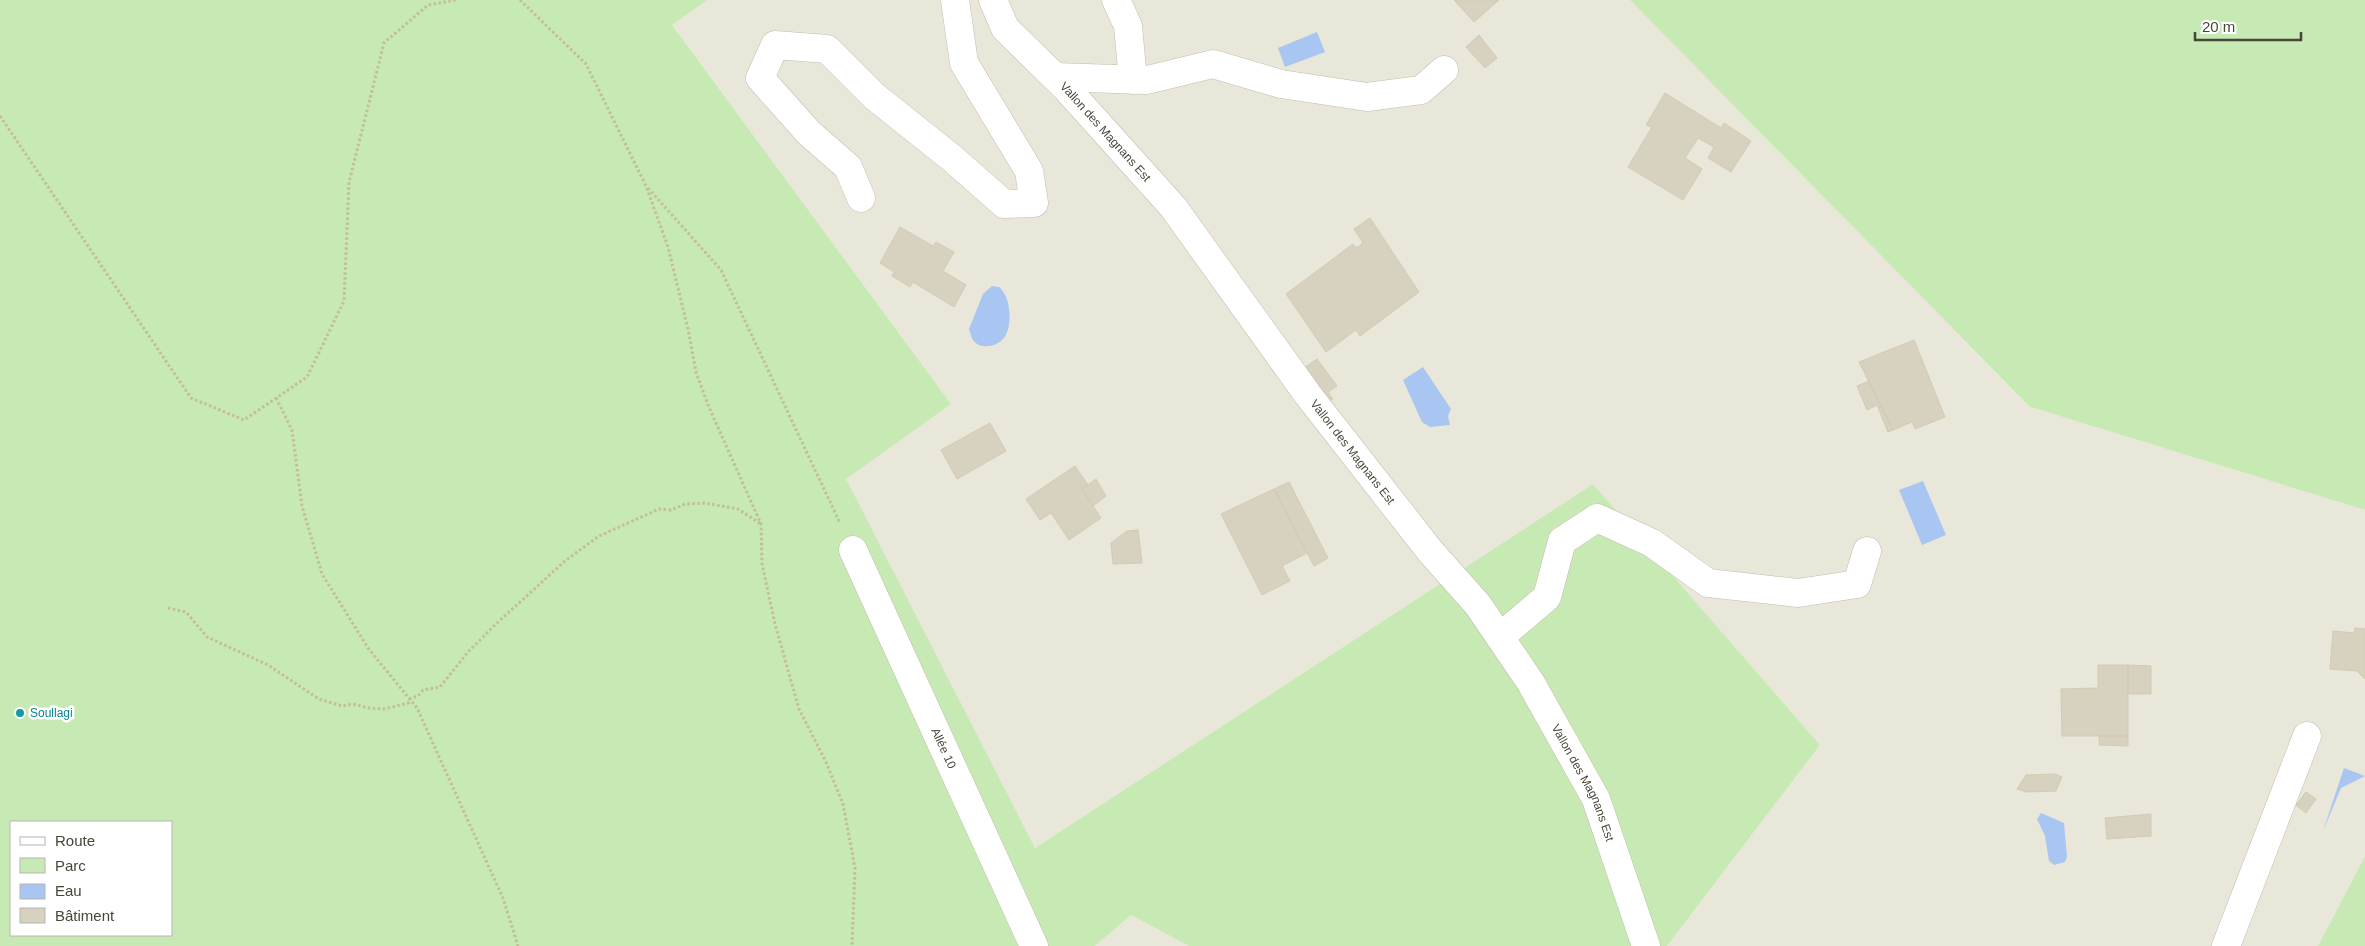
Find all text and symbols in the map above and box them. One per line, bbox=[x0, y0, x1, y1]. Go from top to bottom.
scale bar bbox=[2195, 10, 2301, 42]
text: 20 m bbox=[2202, 18, 2235, 35]
street label: Vallon des Magnans Est bbox=[1057, 79, 1154, 185]
street label: Vallon des Magnans Est bbox=[1307, 397, 1398, 508]
place label: Soullagi bbox=[30, 706, 73, 720]
marker: Soullagi bbox=[14, 707, 26, 719]
street label: Vallon des Magnans Est bbox=[1549, 722, 1617, 844]
street label: Allée 10 bbox=[928, 726, 959, 771]
legend bbox=[10, 821, 172, 936]
text: Route bbox=[55, 832, 95, 849]
text: Parc bbox=[55, 857, 86, 874]
text: Eau bbox=[55, 882, 82, 899]
text: Bâtiment bbox=[55, 907, 115, 924]

